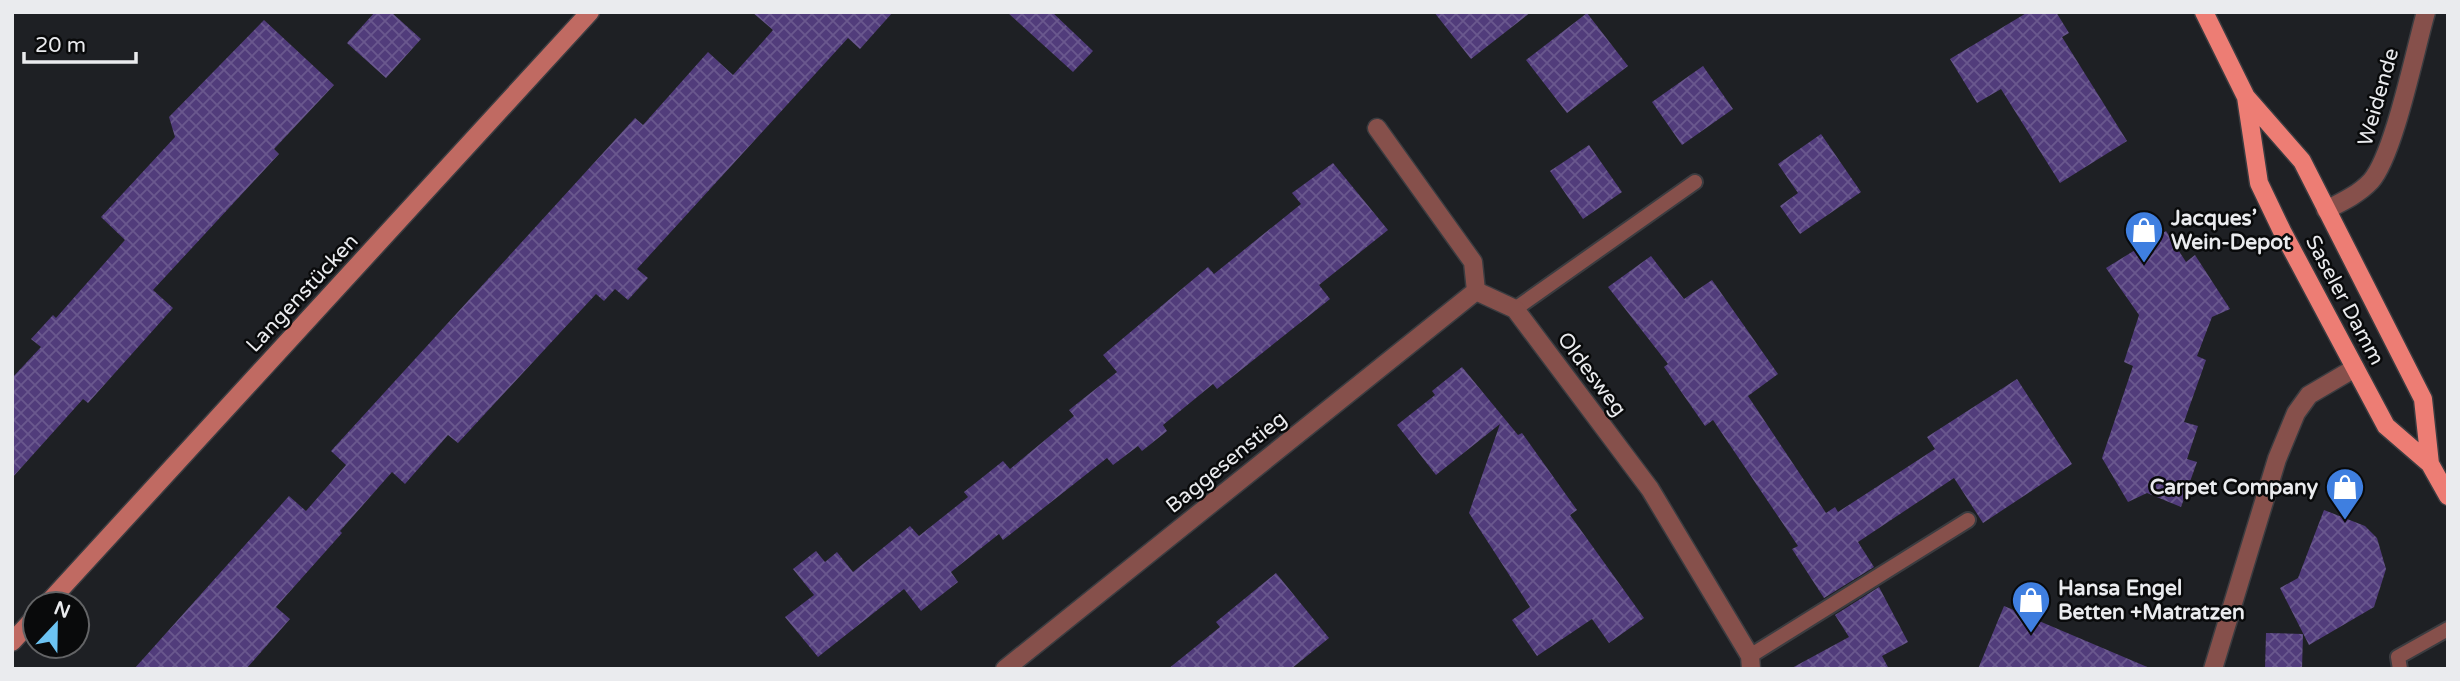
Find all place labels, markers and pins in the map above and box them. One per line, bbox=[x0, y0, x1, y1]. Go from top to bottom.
place label: Jacques’ Wein-Depot bbox=[2170, 206, 2291, 255]
shop icon: Jacques’ Wein-Depot bbox=[2123, 209, 2165, 264]
shop icon: Carpet Company bbox=[2324, 466, 2366, 521]
place label: Carpet Company bbox=[2150, 475, 2319, 500]
place label: Hansa Engel Betten +Matratzen bbox=[2058, 576, 2245, 625]
shop icon: Hansa Engel Betten +Matratzen bbox=[2010, 579, 2052, 634]

